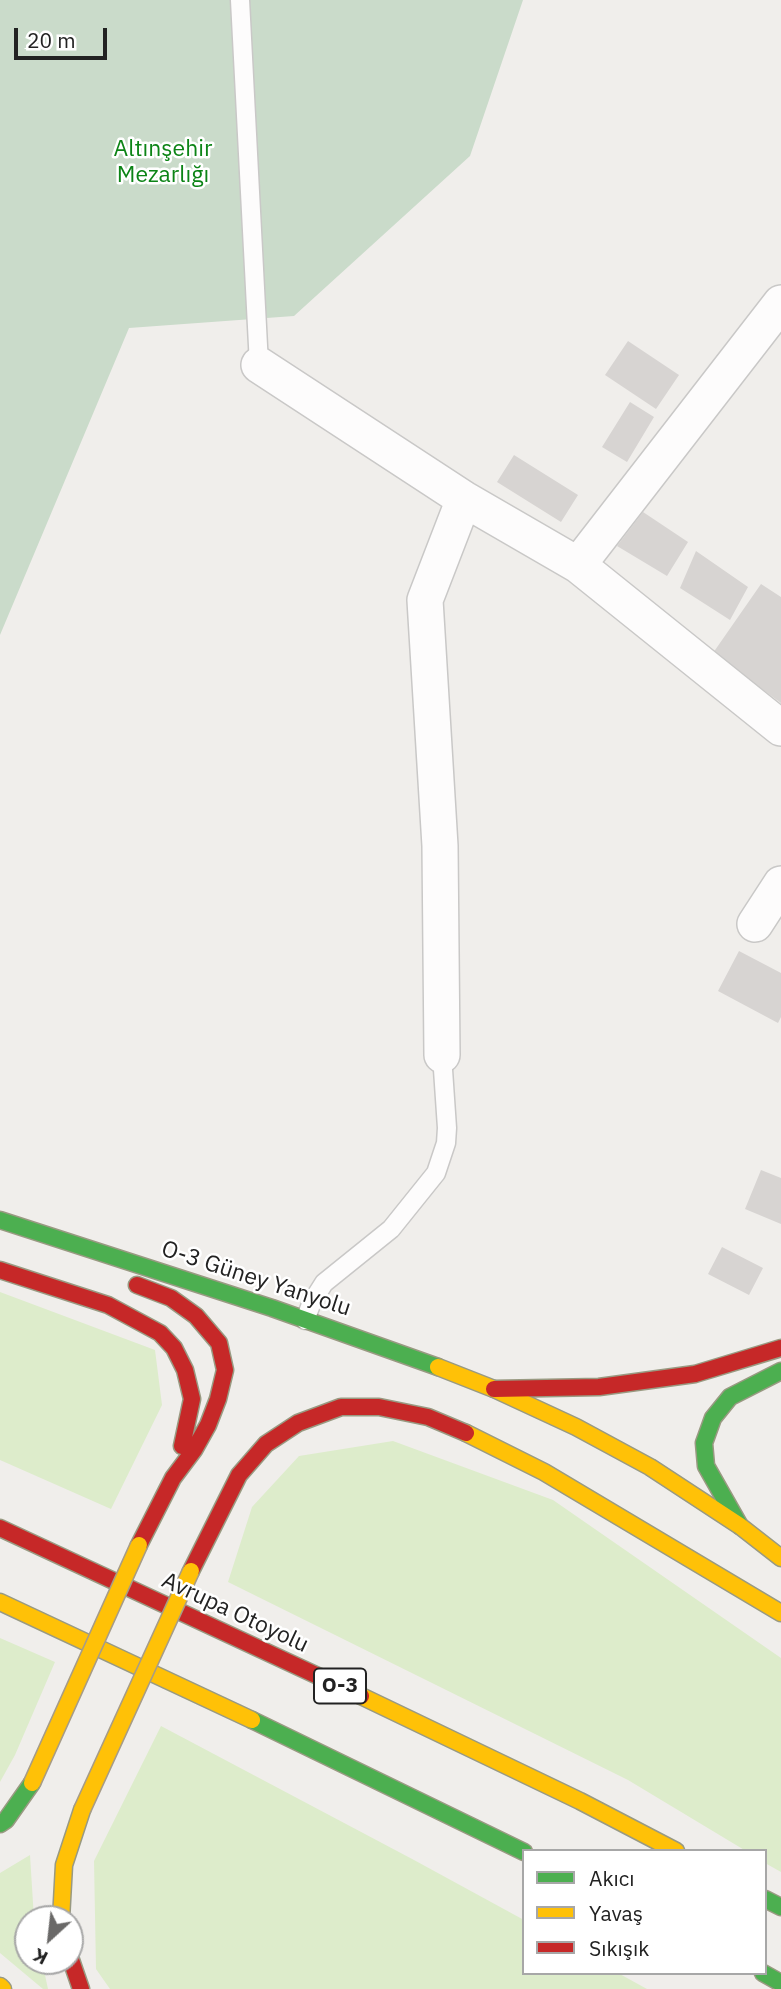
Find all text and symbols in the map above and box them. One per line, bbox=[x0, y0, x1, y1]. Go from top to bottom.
scale bar bbox=[18, 14, 110, 58]
text: 20 m bbox=[27, 26, 76, 54]
park label: Altınşehir Mezarlığı bbox=[114, 135, 212, 189]
street label: O-3 Güney Yanyolu bbox=[158, 1235, 354, 1323]
street label: Avrupa Otoyolu bbox=[157, 1567, 313, 1659]
road number: O-3 bbox=[314, 1668, 366, 1704]
legend bbox=[522, 1849, 767, 1975]
text: Akıcı bbox=[589, 1864, 635, 1892]
text: Yavaş bbox=[589, 1899, 643, 1927]
north arrow bbox=[14, 1905, 84, 1975]
text: Sıkışık bbox=[589, 1934, 649, 1962]
text: K bbox=[29, 1943, 52, 1971]

